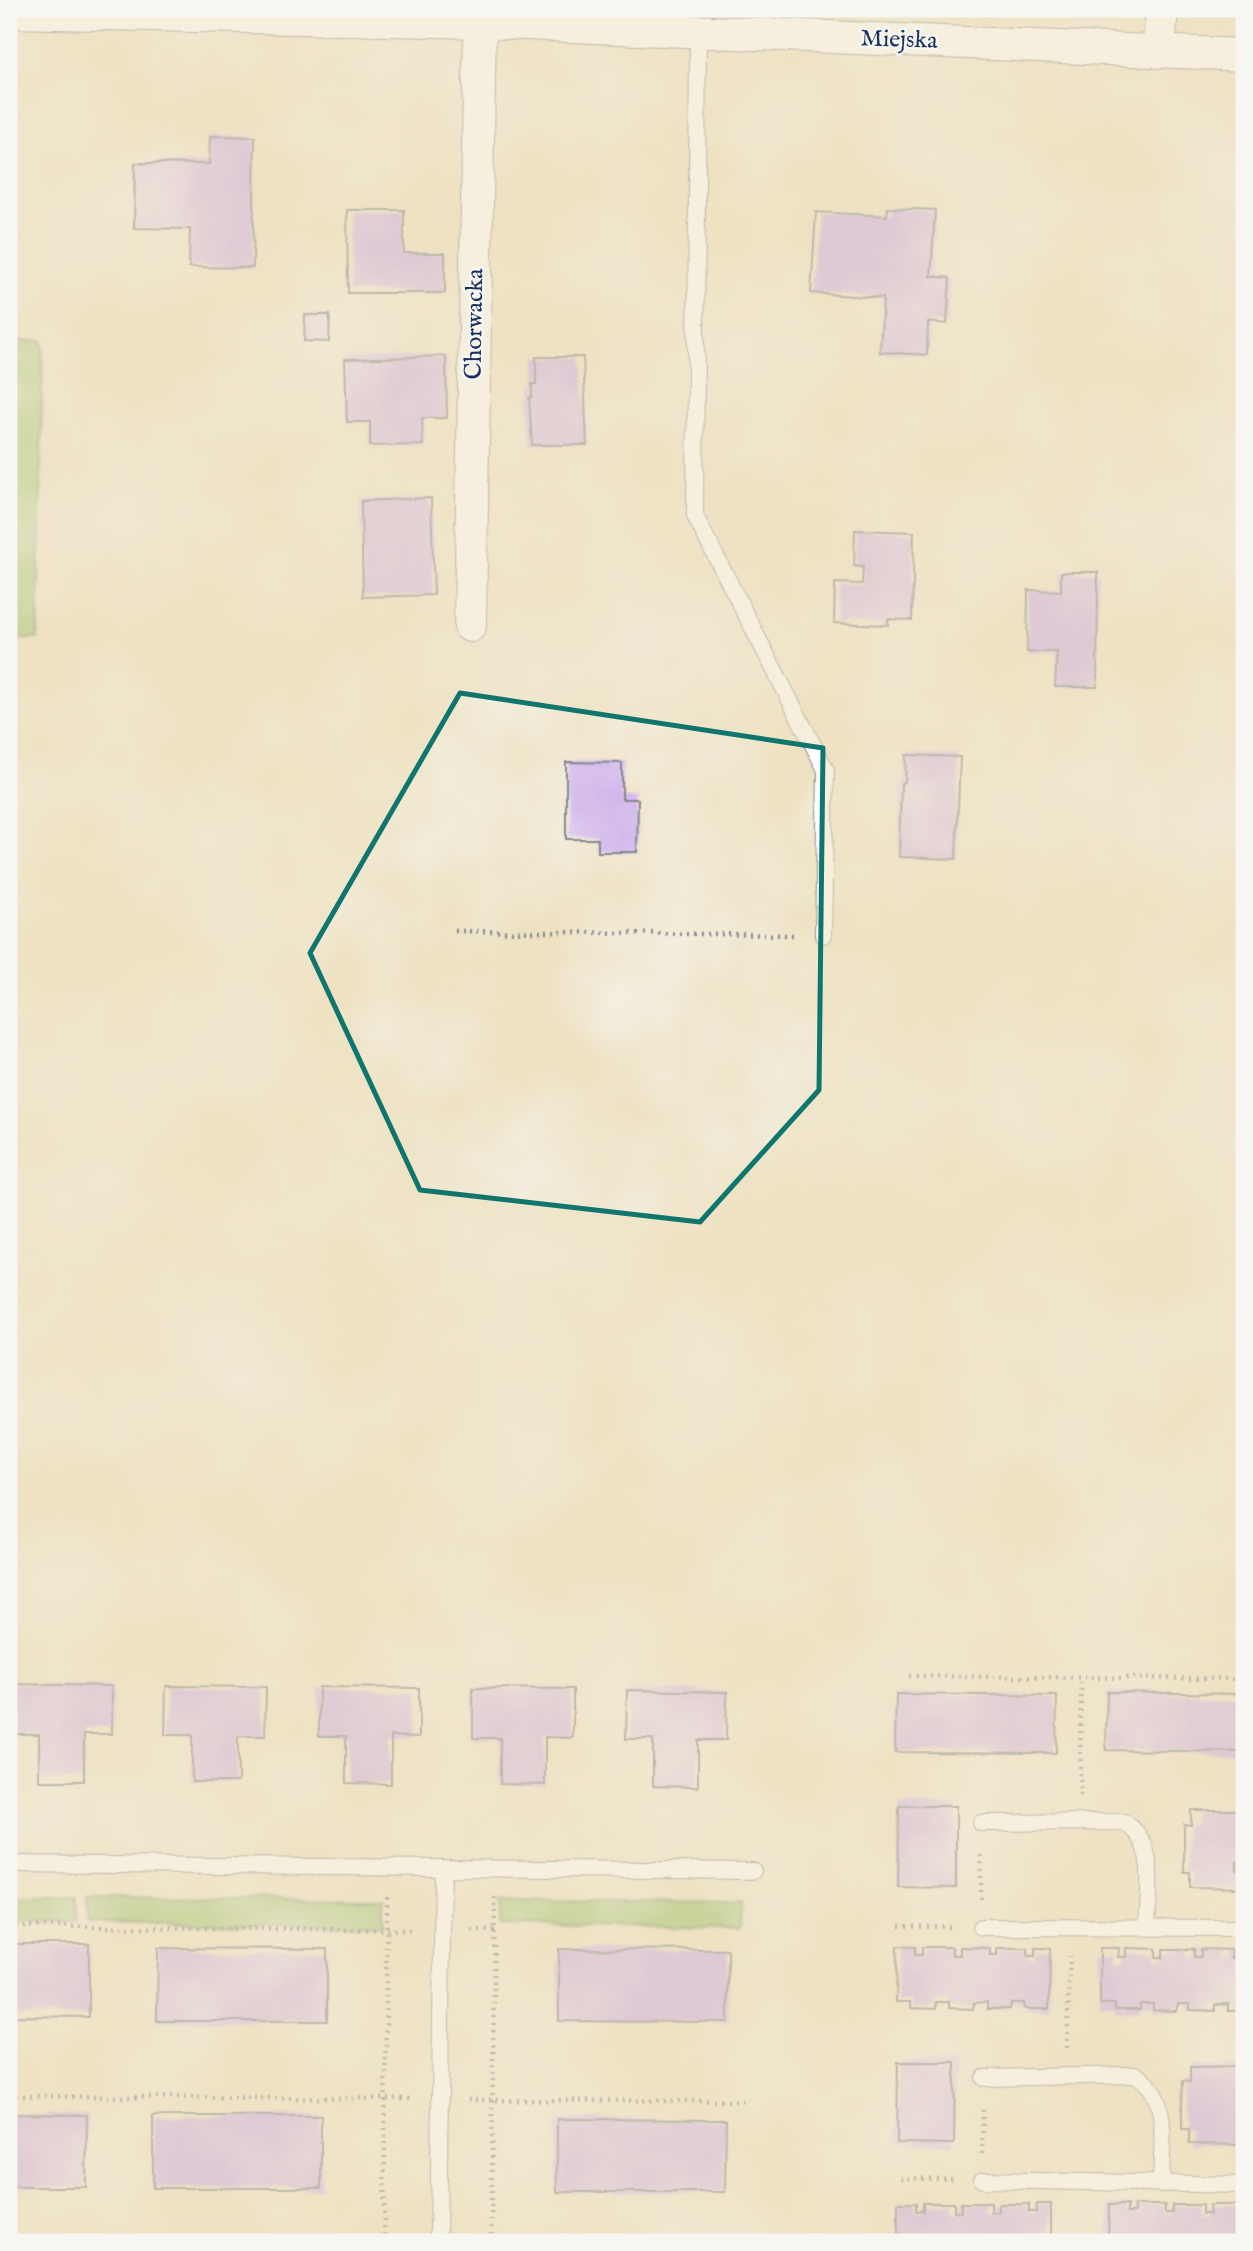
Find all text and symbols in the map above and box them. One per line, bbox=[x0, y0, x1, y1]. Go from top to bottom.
street label: Miejska bbox=[860, 23, 939, 57]
street label: Chorwacka bbox=[459, 268, 491, 380]

